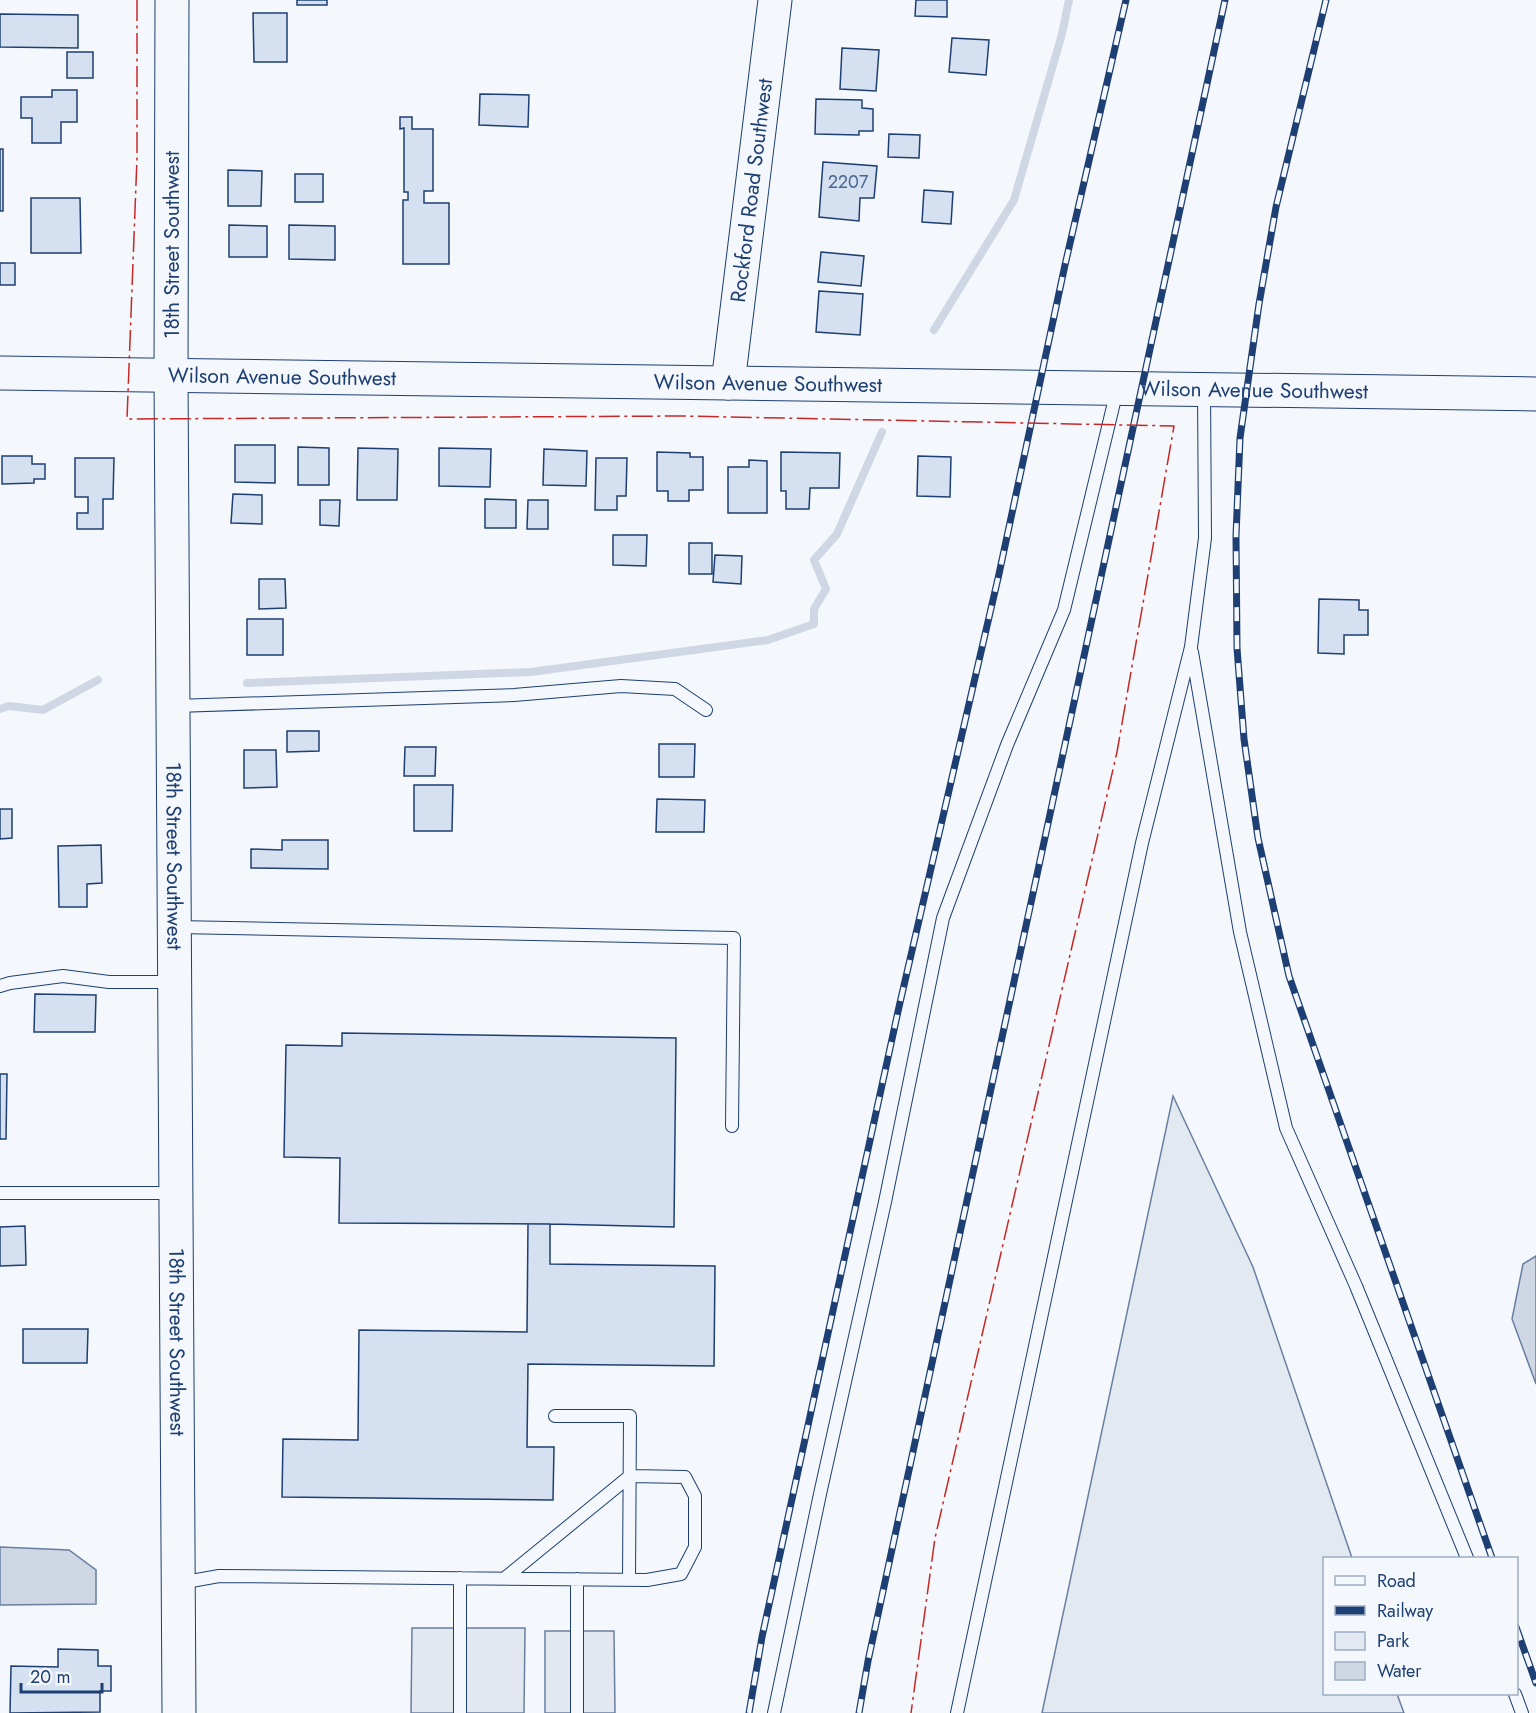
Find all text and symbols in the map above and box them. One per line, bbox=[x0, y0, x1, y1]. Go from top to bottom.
street label: Rockford Road Southwest bbox=[723, 77, 780, 304]
street label: 18th Street Southwest bbox=[157, 151, 187, 339]
house number: 2207 bbox=[828, 169, 869, 195]
street label: Wilson Avenue Southwest bbox=[168, 360, 396, 393]
street label: Wilson Avenue Southwest bbox=[653, 367, 882, 400]
street label: Wilson Avenue Southwest bbox=[1139, 374, 1368, 407]
street label: 18th Street Southwest bbox=[158, 762, 189, 950]
street label: 18th Street Southwest bbox=[161, 1248, 192, 1436]
legend bbox=[1323, 1557, 1518, 1695]
text: Road bbox=[1377, 1568, 1416, 1594]
text: Railway bbox=[1377, 1598, 1433, 1624]
text: Park bbox=[1377, 1628, 1409, 1654]
scale bar bbox=[21, 1656, 102, 1694]
text: Water bbox=[1377, 1658, 1422, 1684]
text: 20 m bbox=[30, 1664, 70, 1690]

